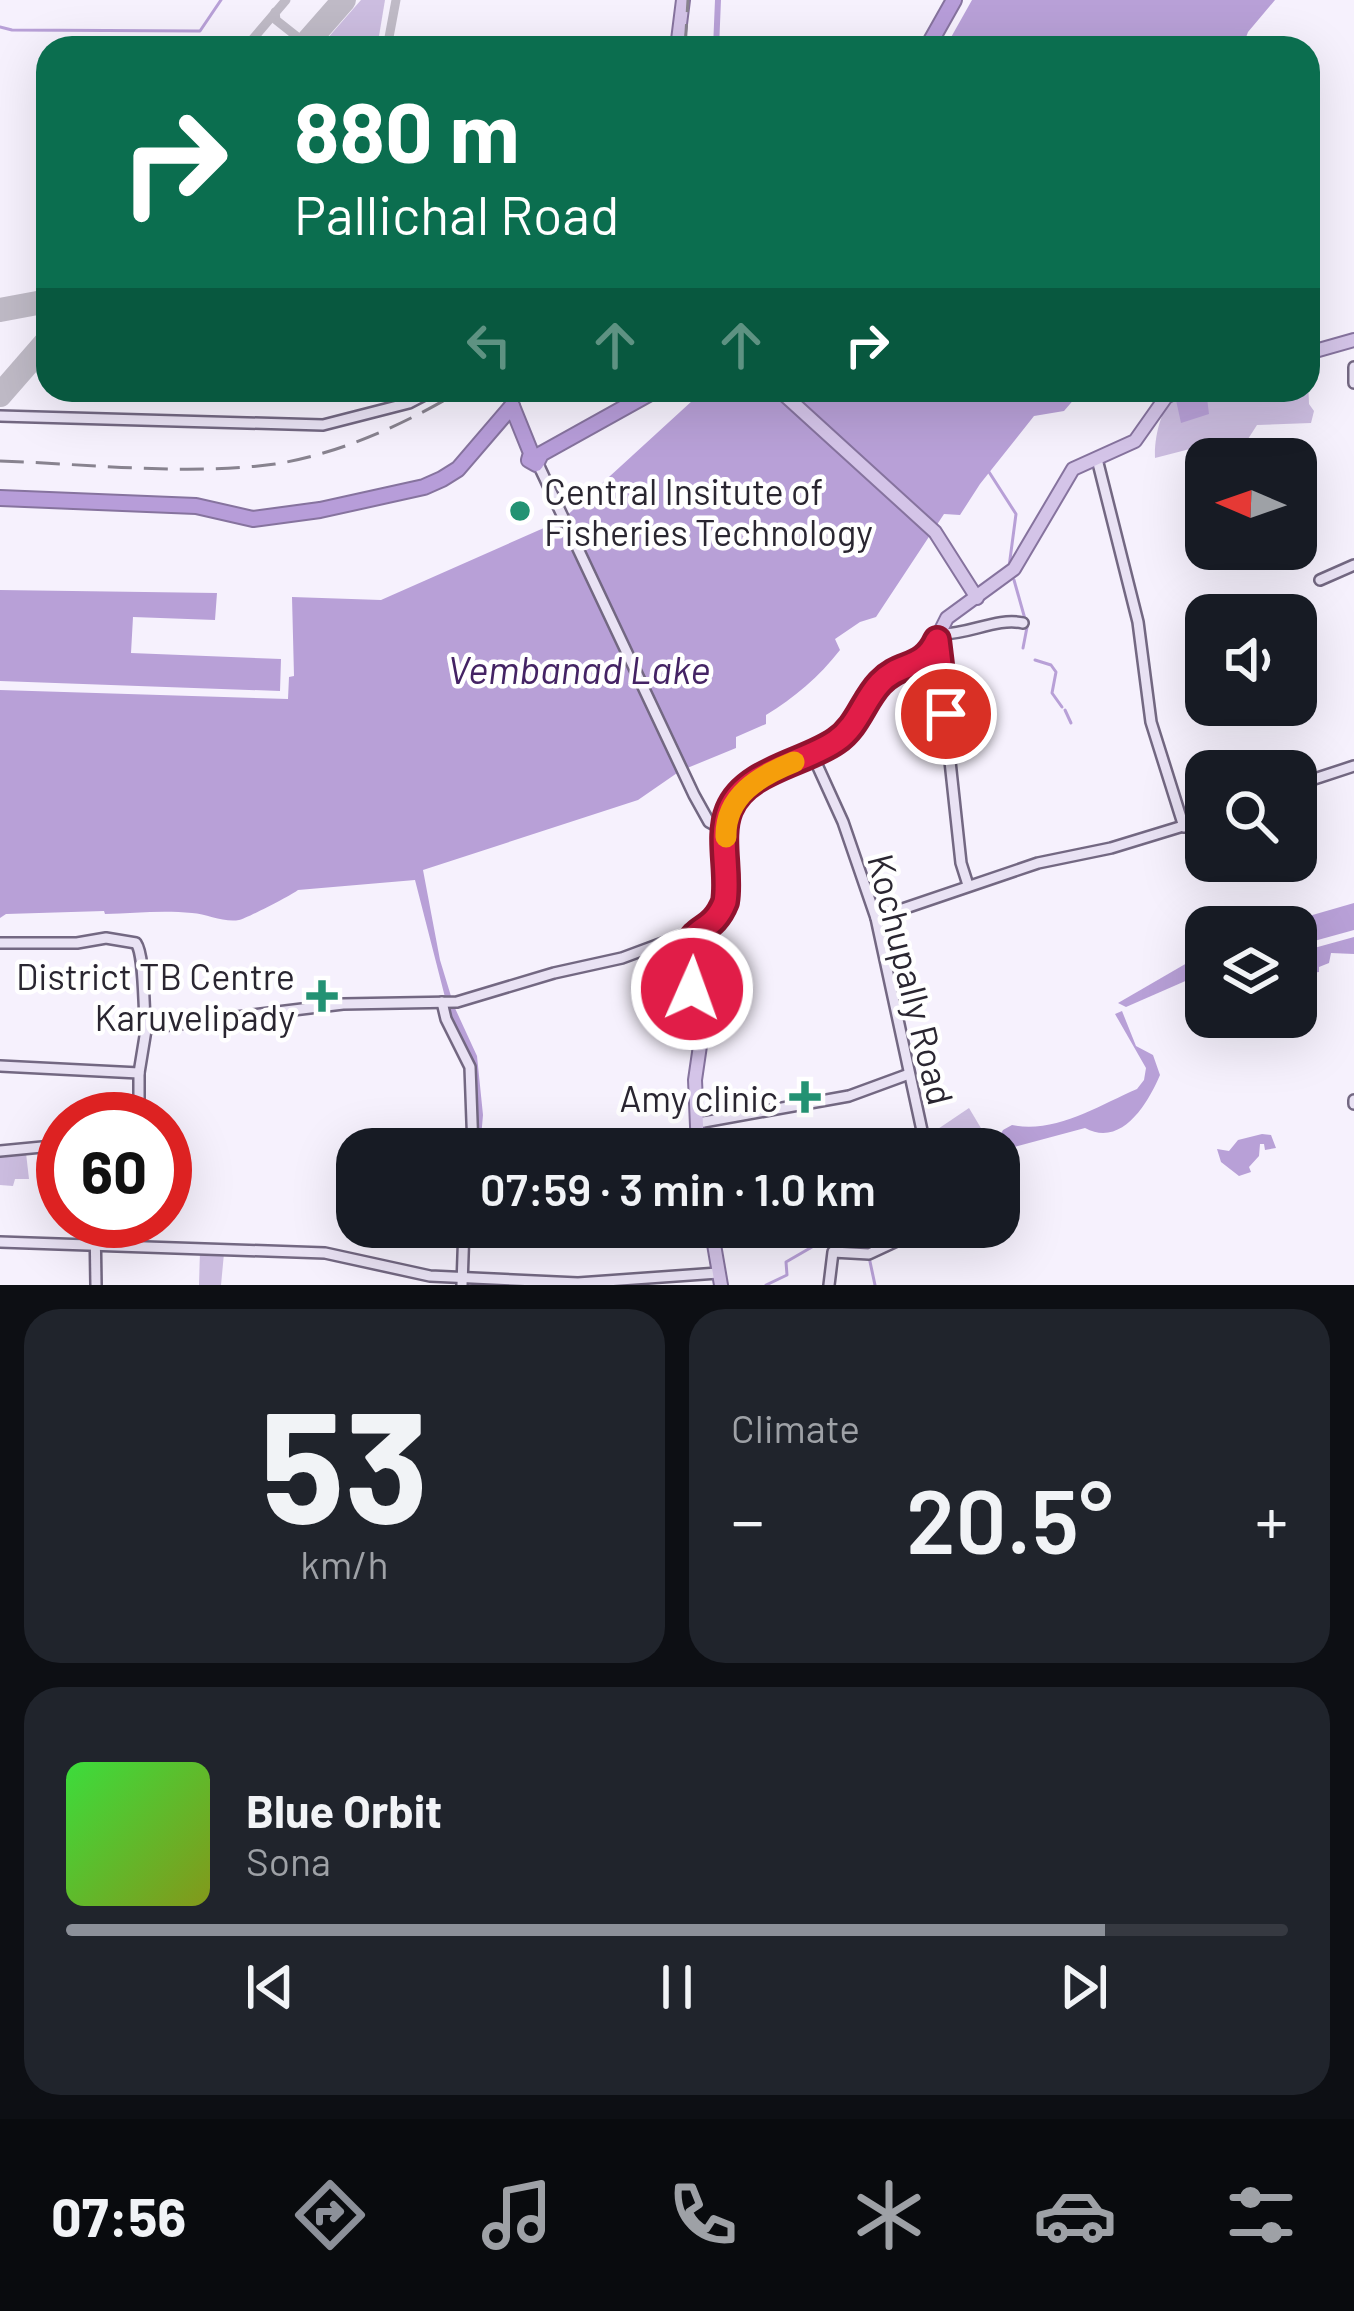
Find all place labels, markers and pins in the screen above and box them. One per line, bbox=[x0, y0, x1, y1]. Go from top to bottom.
place label: Central Insitute of Fisheries Technology bbox=[544, 469, 873, 553]
marker: Central Insitute of Fisheries Technology bbox=[507, 498, 533, 524]
pin bbox=[895, 663, 997, 765]
place label: District TB Centre Karuvelipady bbox=[16, 954, 295, 1038]
marker: District TB Centre Karuvelipady bbox=[306, 980, 338, 1012]
place label: Amy clinic bbox=[619, 1076, 778, 1119]
marker: Amy clinic bbox=[789, 1081, 821, 1113]

